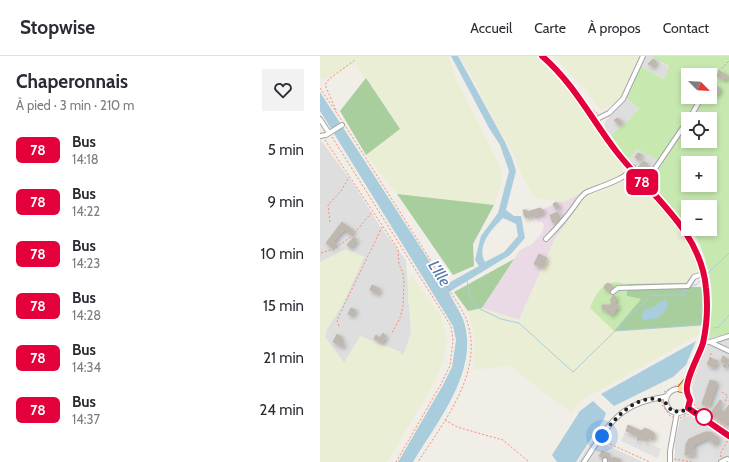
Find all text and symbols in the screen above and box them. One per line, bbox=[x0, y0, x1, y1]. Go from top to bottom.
text: Stopwise bbox=[20, 16, 95, 39]
text: Accueil bbox=[470, 19, 512, 37]
text: Carte bbox=[534, 19, 566, 37]
text: À propos bbox=[588, 19, 641, 37]
text: Contact bbox=[663, 19, 709, 37]
north arrow bbox=[681, 68, 717, 104]
map controls bbox=[681, 68, 717, 236]
button: heart bbox=[262, 69, 304, 111]
text: Chaperonnais bbox=[16, 70, 128, 93]
text: À pied · 3 min · 210 m bbox=[16, 97, 135, 113]
button: locate bbox=[681, 112, 717, 148]
text: Bus bbox=[72, 133, 96, 151]
text: 78 bbox=[30, 141, 46, 159]
text: 5 min bbox=[268, 141, 304, 159]
text: 14:18 bbox=[72, 151, 99, 167]
button: + bbox=[681, 156, 717, 192]
line badge: 78 bbox=[624, 169, 660, 195]
text: 78 bbox=[634, 173, 650, 191]
text: Bus bbox=[72, 185, 96, 203]
text: 78 bbox=[30, 193, 46, 211]
text: 9 min bbox=[267, 193, 304, 211]
button: − bbox=[681, 200, 717, 236]
text: 14:22 bbox=[72, 203, 100, 219]
text: Bus bbox=[72, 237, 96, 255]
text: 78 bbox=[30, 245, 46, 263]
text: 10 min bbox=[261, 245, 304, 263]
text: 14:23 bbox=[72, 255, 100, 271]
water label: L'Ille bbox=[424, 257, 455, 290]
text: Bus bbox=[72, 289, 96, 307]
text: 78 bbox=[30, 297, 46, 315]
text: 15 min bbox=[263, 297, 304, 315]
text: 14:28 bbox=[72, 307, 101, 323]
text: Bus bbox=[72, 341, 96, 359]
text: 78 bbox=[30, 349, 46, 367]
text: 21 min bbox=[263, 349, 304, 367]
text: 14:34 bbox=[72, 359, 101, 375]
text: Bus bbox=[72, 393, 96, 411]
text: 78 bbox=[30, 401, 46, 419]
text: 24 min bbox=[259, 401, 304, 419]
unlabelled marker bbox=[695, 408, 713, 426]
text: 14:37 bbox=[72, 411, 100, 427]
your location bbox=[592, 426, 612, 446]

